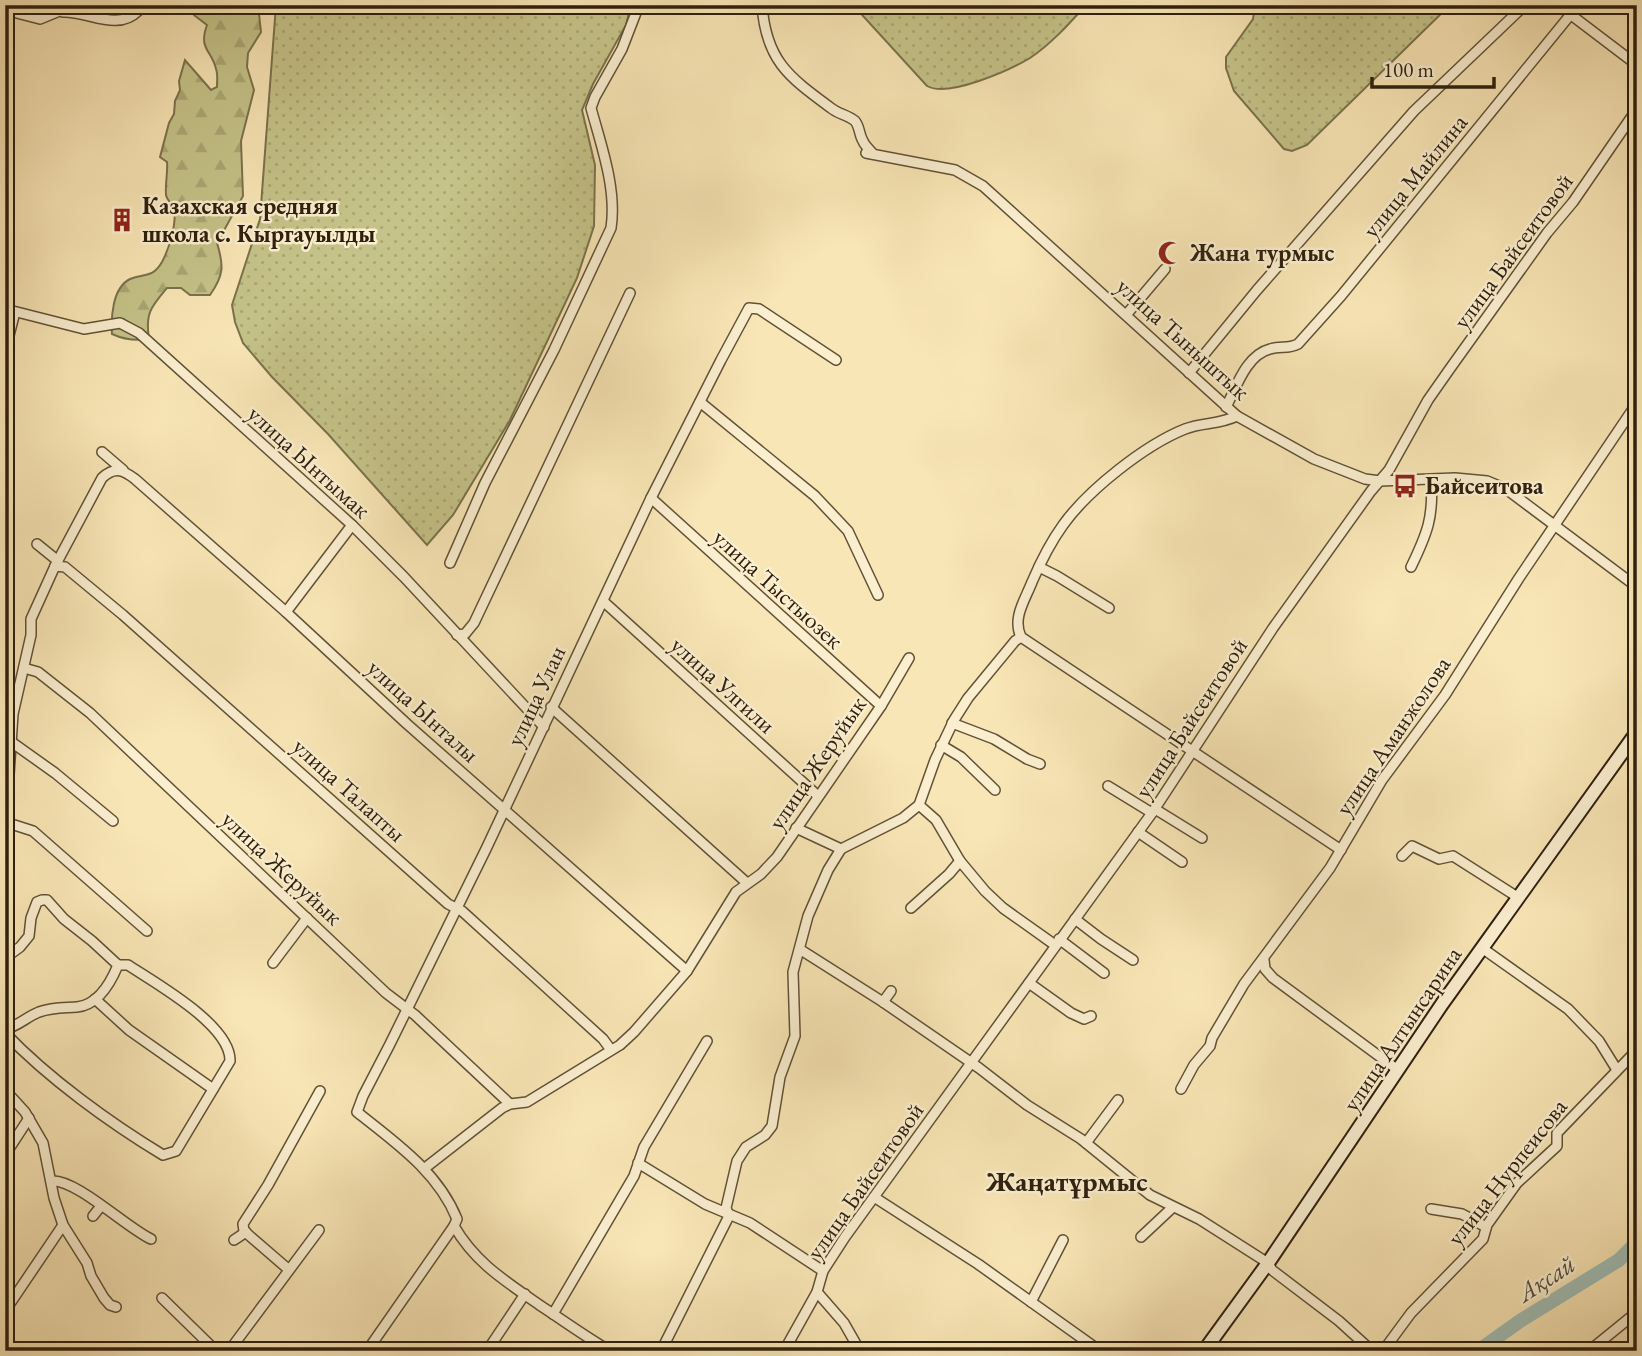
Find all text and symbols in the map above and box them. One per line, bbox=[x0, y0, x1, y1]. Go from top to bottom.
scale bar bbox=[1372, 46, 1495, 90]
text: 100 m bbox=[1383, 56, 1434, 83]
street label: улица Майлина bbox=[1355, 107, 1474, 244]
street label: улица Байсеитовой bbox=[1446, 167, 1580, 335]
place label: Казахская средняя школа с. Кыргауылды bbox=[142, 190, 375, 250]
building icon: Казахская средняя школа с. Кыргауылды bbox=[108, 206, 136, 234]
place label: Жана турмыс bbox=[1189, 237, 1335, 269]
mosque icon: Жана турмыс bbox=[1156, 239, 1184, 267]
street label: улица Тыныштык bbox=[1110, 271, 1257, 407]
street label: улица Ынтымак bbox=[241, 398, 378, 525]
place label: Байсеитова bbox=[1425, 470, 1544, 501]
bus stop icon: Байсеитова bbox=[1391, 472, 1419, 500]
street label: улица Тыстыозек bbox=[707, 522, 850, 656]
street label: улица Улгили bbox=[664, 629, 782, 740]
street label: улица Байсеитовой bbox=[1127, 631, 1254, 804]
street label: улица Улан bbox=[499, 641, 572, 751]
street label: улица Аманжолова bbox=[1328, 650, 1457, 821]
street label: улица Ынталы bbox=[361, 652, 486, 769]
street label: улица Жеруйык bbox=[761, 690, 873, 835]
street label: улица Талапты bbox=[286, 731, 413, 849]
street label: улица Жеруйык bbox=[215, 804, 350, 932]
street label: улица Алтынсарина bbox=[1335, 940, 1468, 1117]
street label: улица Нурпеисова bbox=[1440, 1092, 1574, 1251]
street label: улица Байсеитовой bbox=[799, 1096, 931, 1265]
district label: Жаңатұрмыс bbox=[985, 1163, 1148, 1199]
water label: Ақсай bbox=[1509, 1247, 1582, 1310]

